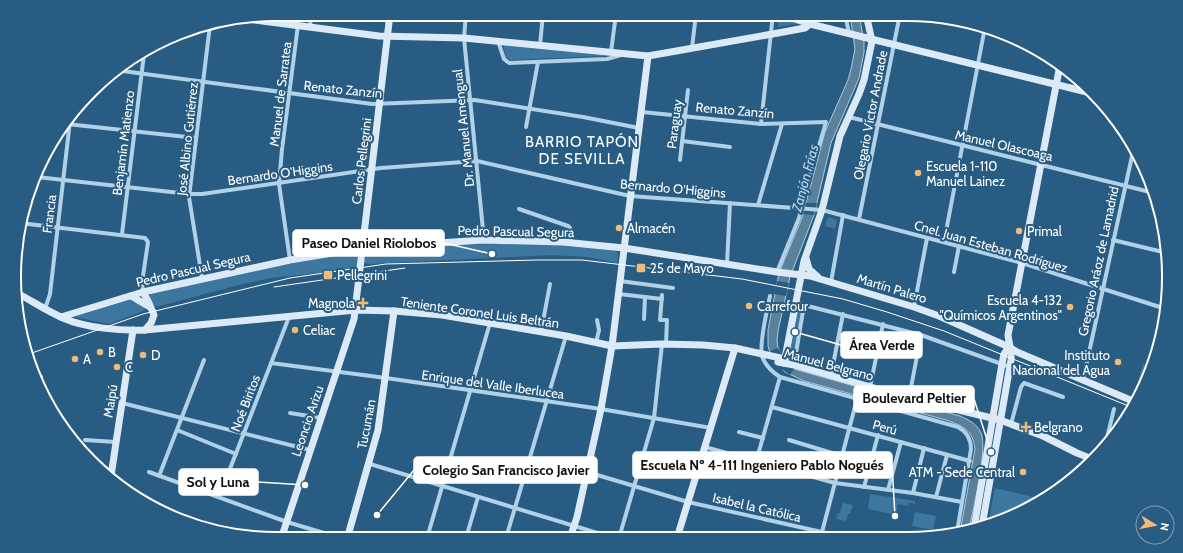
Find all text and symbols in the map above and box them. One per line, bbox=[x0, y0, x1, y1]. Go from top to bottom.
street label: Manuel de Sarratea bbox=[266, 40, 294, 147]
street label: Olegario Víctor Andrade bbox=[850, 49, 890, 181]
street label: Dr. Manuel Amengual bbox=[449, 68, 477, 188]
street label: Renato Zanzín bbox=[303, 77, 383, 101]
street label: José Albino Gutiérrez bbox=[173, 82, 201, 197]
street label: Benjamín Matienzo bbox=[109, 90, 138, 197]
street label: Paraguay bbox=[663, 98, 685, 150]
street label: Renato Zanzín bbox=[695, 99, 775, 121]
street label: Carlos Pellegrini bbox=[348, 117, 374, 205]
street label: Manuel Olascoaga bbox=[953, 126, 1055, 164]
district label: BARRIO TAPÓN DE SEVILLA bbox=[525, 132, 639, 168]
water label: Zanjón Frías bbox=[787, 142, 823, 214]
street label: Bernardo O'Higgins bbox=[226, 158, 334, 188]
place label: Escuela 1-110 Manuel Lainez bbox=[926, 158, 1005, 189]
marker: Escuela 1-110 Manuel Lainez bbox=[913, 168, 923, 178]
street label: Bernardo O'Higgins bbox=[620, 175, 727, 201]
street label: Gregorio Aráoz de Lamadrid bbox=[1074, 185, 1122, 337]
street label: Francia bbox=[39, 193, 59, 234]
street label: Cnel. Juan Esteban Rodríguez bbox=[912, 216, 1070, 276]
place label: Almacén bbox=[627, 220, 675, 236]
street label: Pedro Pascual Segura bbox=[457, 222, 575, 240]
marker: Almacén bbox=[614, 223, 624, 233]
place label: Primal bbox=[1027, 223, 1062, 239]
marker: Primal bbox=[1014, 226, 1024, 236]
callout: Paseo Daniel Riolobos bbox=[293, 230, 444, 256]
text: Paseo Daniel Riolobos bbox=[302, 234, 437, 252]
street label: Pedro Pascual Segura bbox=[134, 248, 252, 290]
place label: 25 de Mayo bbox=[650, 260, 714, 276]
marker: 25 de Mayo bbox=[635, 262, 647, 274]
place label: Pellegrini bbox=[337, 267, 387, 283]
marker: Pellegrini bbox=[322, 269, 334, 281]
street label: Martín Palero bbox=[855, 270, 929, 306]
place label: Escuela 4-132 "Químicos Argentinos" bbox=[939, 292, 1062, 323]
street label: Teniente Coronel Luis Beltrán bbox=[400, 293, 560, 331]
place label: Magnola bbox=[308, 295, 356, 311]
marker: Magnola bbox=[358, 298, 368, 308]
place label: Carrefour bbox=[757, 298, 809, 314]
marker: Carrefour bbox=[744, 301, 754, 311]
marker: Escuela 4-132 "Químicos Argentinos" bbox=[1065, 302, 1075, 312]
place label: Celiac bbox=[303, 322, 336, 338]
marker: Celiac bbox=[290, 325, 300, 335]
callout: Área Verde bbox=[841, 332, 922, 358]
text: Área Verde bbox=[849, 336, 915, 354]
place label: B bbox=[108, 344, 116, 360]
street label: Manuel Belgrano bbox=[782, 344, 876, 384]
marker: B bbox=[95, 347, 105, 357]
place label: D bbox=[151, 347, 160, 363]
place label: Instituto Nacional del Agua bbox=[1012, 347, 1111, 378]
marker: D bbox=[138, 350, 148, 360]
place label: A bbox=[83, 351, 91, 367]
marker: A bbox=[70, 354, 80, 364]
marker: Instituto Nacional del Agua bbox=[1113, 357, 1123, 367]
place label: C bbox=[125, 359, 133, 375]
marker: C bbox=[112, 362, 122, 372]
street label: Enrique del Valle Iberlucea bbox=[421, 366, 566, 402]
street label: Noé Biritos bbox=[227, 372, 263, 434]
street label: Maipú bbox=[99, 383, 121, 419]
street label: Leoncio Arizu bbox=[287, 383, 327, 459]
callout: Boulevard Peltier bbox=[854, 386, 974, 412]
text: Boulevard Peltier bbox=[862, 389, 966, 407]
street label: Tucumán bbox=[353, 398, 379, 450]
street label: Perú bbox=[871, 416, 899, 438]
place label: Belgrano bbox=[1034, 419, 1083, 435]
marker: Belgrano bbox=[1021, 422, 1031, 432]
callout: Escuela Nº 4-111 Ingeniero Pablo Nogués bbox=[633, 452, 892, 478]
text: Escuela Nº 4-111 Ingeniero Pablo Nogués bbox=[640, 456, 884, 474]
callout: Colegio San Francisco Javier bbox=[414, 457, 597, 483]
text: Colegio San Francisco Javier bbox=[423, 461, 590, 479]
place label: ATM - Sede Central bbox=[909, 464, 1015, 480]
marker: ATM - Sede Central bbox=[1018, 467, 1028, 477]
callout: Sol y Luna bbox=[179, 469, 258, 495]
text: Sol y Luna bbox=[187, 473, 249, 491]
street label: Isabel la Católica bbox=[711, 489, 804, 525]
north arrow bbox=[1135, 505, 1175, 545]
text: N bbox=[1157, 522, 1172, 532]

